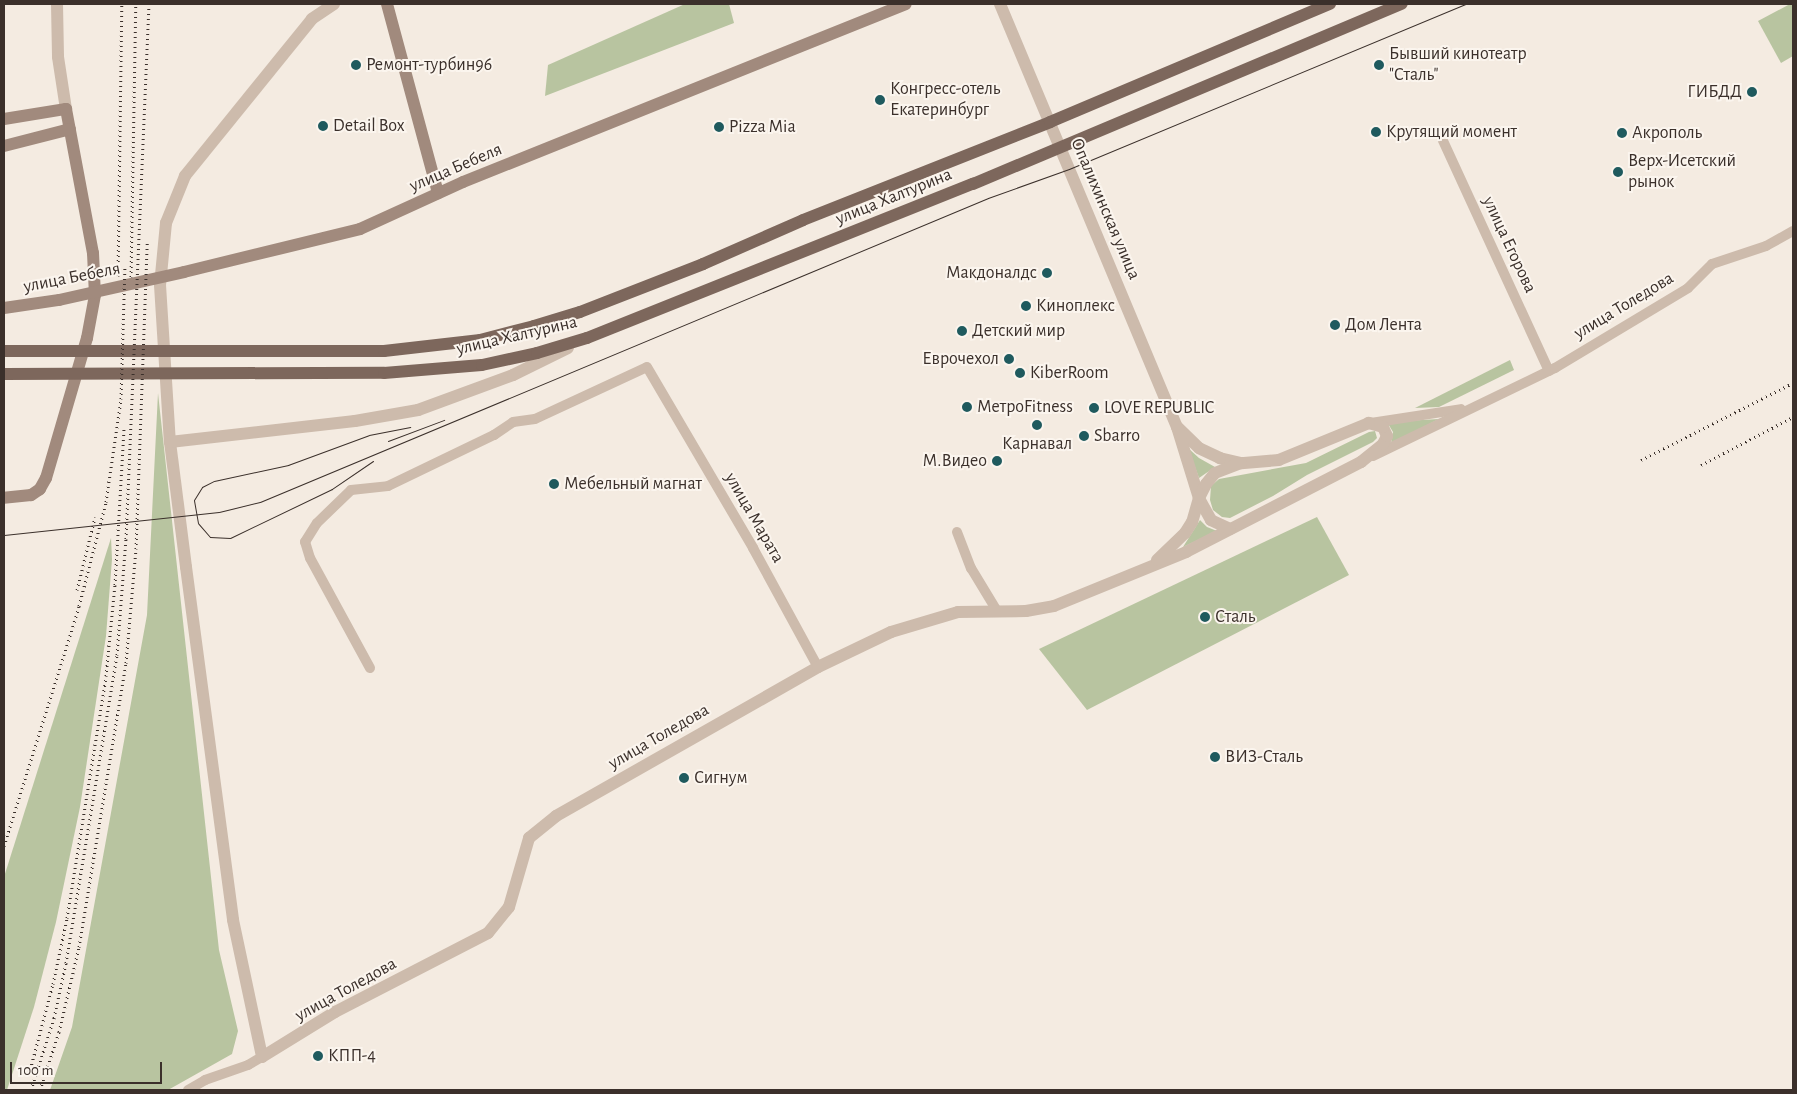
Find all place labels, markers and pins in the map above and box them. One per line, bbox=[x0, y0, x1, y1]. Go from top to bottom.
place label: Бывший кинотеатр "Сталь" bbox=[1389, 44, 1527, 86]
place label: Ремонт-турбин96 bbox=[366, 54, 492, 76]
marker: Ремонт-турбин96 bbox=[350, 59, 362, 71]
marker: Бывший кинотеатр "Сталь" bbox=[1373, 59, 1385, 71]
place label: Конгресс-отель Екатеринбург bbox=[890, 79, 1000, 122]
place label: ГИБДД bbox=[1687, 81, 1742, 103]
marker: ГИБДД bbox=[1746, 86, 1758, 98]
marker: Конгресс-отель Екатеринбург bbox=[874, 94, 886, 106]
place label: Detail Box bbox=[333, 115, 405, 137]
place label: Pizza Mia bbox=[729, 116, 796, 138]
marker: Detail Box bbox=[317, 120, 329, 132]
marker: Pizza Mia bbox=[713, 121, 725, 133]
place label: Крутящий момент bbox=[1386, 121, 1517, 143]
place label: Акрополь bbox=[1632, 122, 1702, 144]
marker: Крутящий момент bbox=[1370, 126, 1382, 138]
marker: Акрополь bbox=[1616, 127, 1628, 139]
place label: Верх-Исетский рынок bbox=[1628, 151, 1736, 193]
marker: Верх-Исетский рынок bbox=[1612, 166, 1624, 178]
place label: Макдоналдс bbox=[946, 262, 1037, 284]
marker: Макдоналдс bbox=[1041, 267, 1053, 279]
place label: Киноплекс bbox=[1036, 295, 1115, 317]
marker: Киноплекс bbox=[1020, 300, 1032, 312]
place label: Дом Лента bbox=[1345, 314, 1422, 336]
marker: Дом Лента bbox=[1329, 319, 1341, 331]
place label: Детский мир bbox=[972, 320, 1065, 342]
marker: Детский мир bbox=[956, 325, 968, 337]
place label: Еврочехол bbox=[922, 348, 999, 370]
marker: Еврочехол bbox=[1003, 353, 1015, 365]
place label: KiberRoom bbox=[1030, 362, 1109, 384]
marker: KiberRoom bbox=[1014, 367, 1026, 379]
place label: МетроFitness bbox=[977, 396, 1073, 418]
place label: LOVE REPUBLIC bbox=[1104, 397, 1214, 419]
marker: МетроFitness bbox=[961, 401, 973, 413]
marker: LOVE REPUBLIC bbox=[1088, 402, 1100, 414]
marker: Карнавал bbox=[1031, 419, 1043, 431]
place label: Sbarro bbox=[1094, 425, 1140, 447]
marker: Sbarro bbox=[1078, 430, 1090, 442]
place label: Карнавал bbox=[1002, 433, 1072, 455]
place label: М.Видео bbox=[923, 450, 987, 472]
marker: М.Видео bbox=[991, 455, 1003, 467]
place label: Мебельный магнат bbox=[564, 473, 702, 495]
marker: Мебельный магнат bbox=[548, 478, 560, 490]
place label: Сталь bbox=[1215, 606, 1255, 628]
marker: Сталь bbox=[1199, 611, 1211, 623]
place label: ВИЗ-Сталь bbox=[1225, 746, 1303, 768]
marker: ВИЗ-Сталь bbox=[1209, 751, 1221, 763]
place label: Сигнум bbox=[694, 767, 747, 789]
marker: Сигнум bbox=[678, 772, 690, 784]
place label: КПП-4 bbox=[328, 1045, 376, 1067]
marker: КПП-4 bbox=[312, 1050, 324, 1062]

